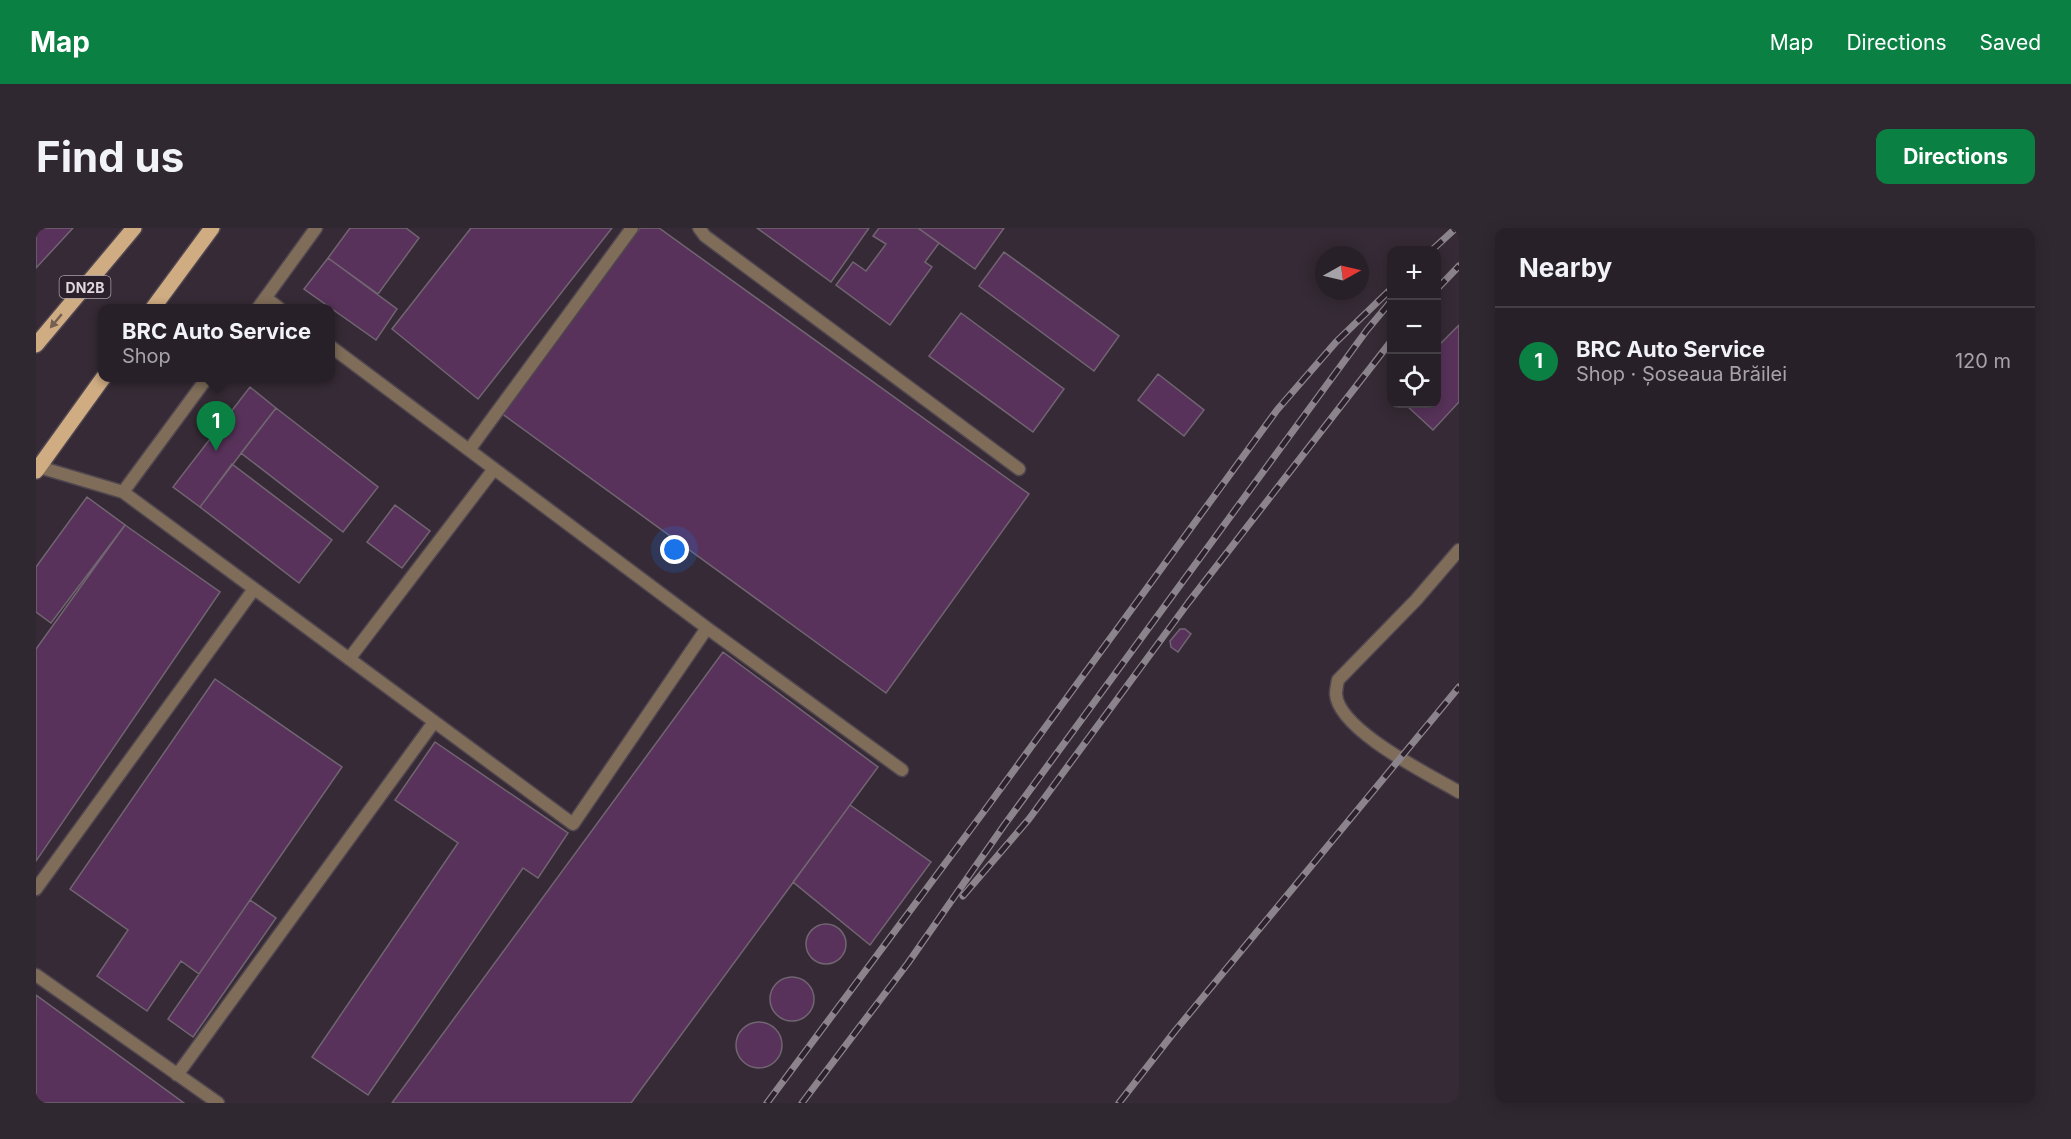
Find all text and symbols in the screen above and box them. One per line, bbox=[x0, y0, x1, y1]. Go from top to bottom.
text: Map bbox=[30, 25, 90, 59]
text: Map bbox=[1770, 30, 1813, 55]
text: Directions bbox=[1846, 30, 1947, 55]
text: Saved bbox=[1980, 30, 2041, 55]
button: Directions bbox=[1876, 129, 2035, 184]
text: Find us bbox=[36, 131, 184, 182]
north arrow bbox=[1315, 246, 1369, 300]
map controls bbox=[1387, 246, 1441, 408]
button: + bbox=[1387, 246, 1441, 300]
text: Nearby bbox=[1519, 252, 1612, 283]
road number: DN2B bbox=[59, 276, 110, 298]
button: − bbox=[1387, 300, 1441, 354]
popup bbox=[98, 304, 335, 382]
one-way arrow bbox=[50, 313, 63, 329]
text: BRC Auto Service bbox=[122, 318, 311, 344]
text: BRC Auto Service bbox=[1576, 336, 1765, 362]
text: Shop bbox=[122, 344, 171, 368]
text: 1 bbox=[1534, 349, 1543, 373]
text: 120 m bbox=[1955, 349, 2011, 373]
button: locate bbox=[1387, 354, 1441, 408]
text: Shop · Șoseaua Brăilei bbox=[1576, 362, 1787, 386]
pin: 1 bbox=[196, 402, 236, 451]
your location bbox=[660, 535, 689, 564]

